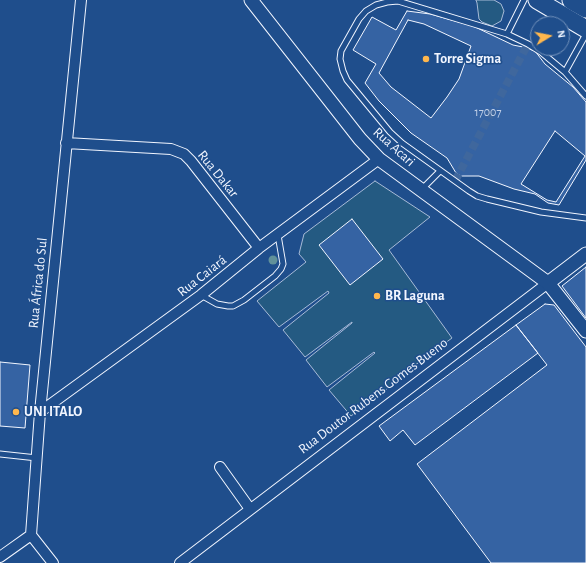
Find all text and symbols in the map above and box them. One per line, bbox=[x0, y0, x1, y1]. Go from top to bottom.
north arrow bbox=[530, 16, 570, 56]
text: N bbox=[555, 29, 567, 39]
place label: Torre Sigma bbox=[434, 51, 501, 67]
marker: Torre Sigma bbox=[421, 54, 431, 64]
house number: 17007 bbox=[475, 105, 501, 119]
street label: Rua Acari bbox=[370, 124, 418, 170]
street label: Rua Dakar bbox=[194, 147, 242, 201]
street label: Rua África do Sul bbox=[25, 237, 51, 329]
street label: Rua Caiará bbox=[174, 252, 230, 300]
place label: BR Laguna bbox=[385, 288, 445, 304]
marker: BR Laguna bbox=[372, 291, 382, 301]
street label: Rua Doutor Rubens Gomes Bueno bbox=[295, 334, 451, 458]
place label: UNI ITALO bbox=[24, 404, 82, 420]
marker: UNI ITALO bbox=[11, 407, 21, 417]

